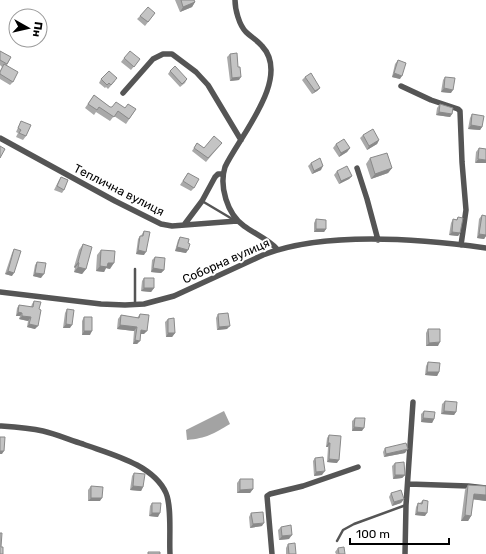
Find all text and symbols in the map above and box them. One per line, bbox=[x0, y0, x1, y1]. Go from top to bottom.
north arrow bbox=[8, 8, 48, 48]
text: Пн bbox=[30, 21, 45, 38]
street label: Теплична вулиця bbox=[71, 161, 167, 219]
street label: Соборна вулиця bbox=[180, 236, 272, 286]
scale bar bbox=[350, 520, 449, 546]
text: 100 m bbox=[356, 527, 390, 541]

